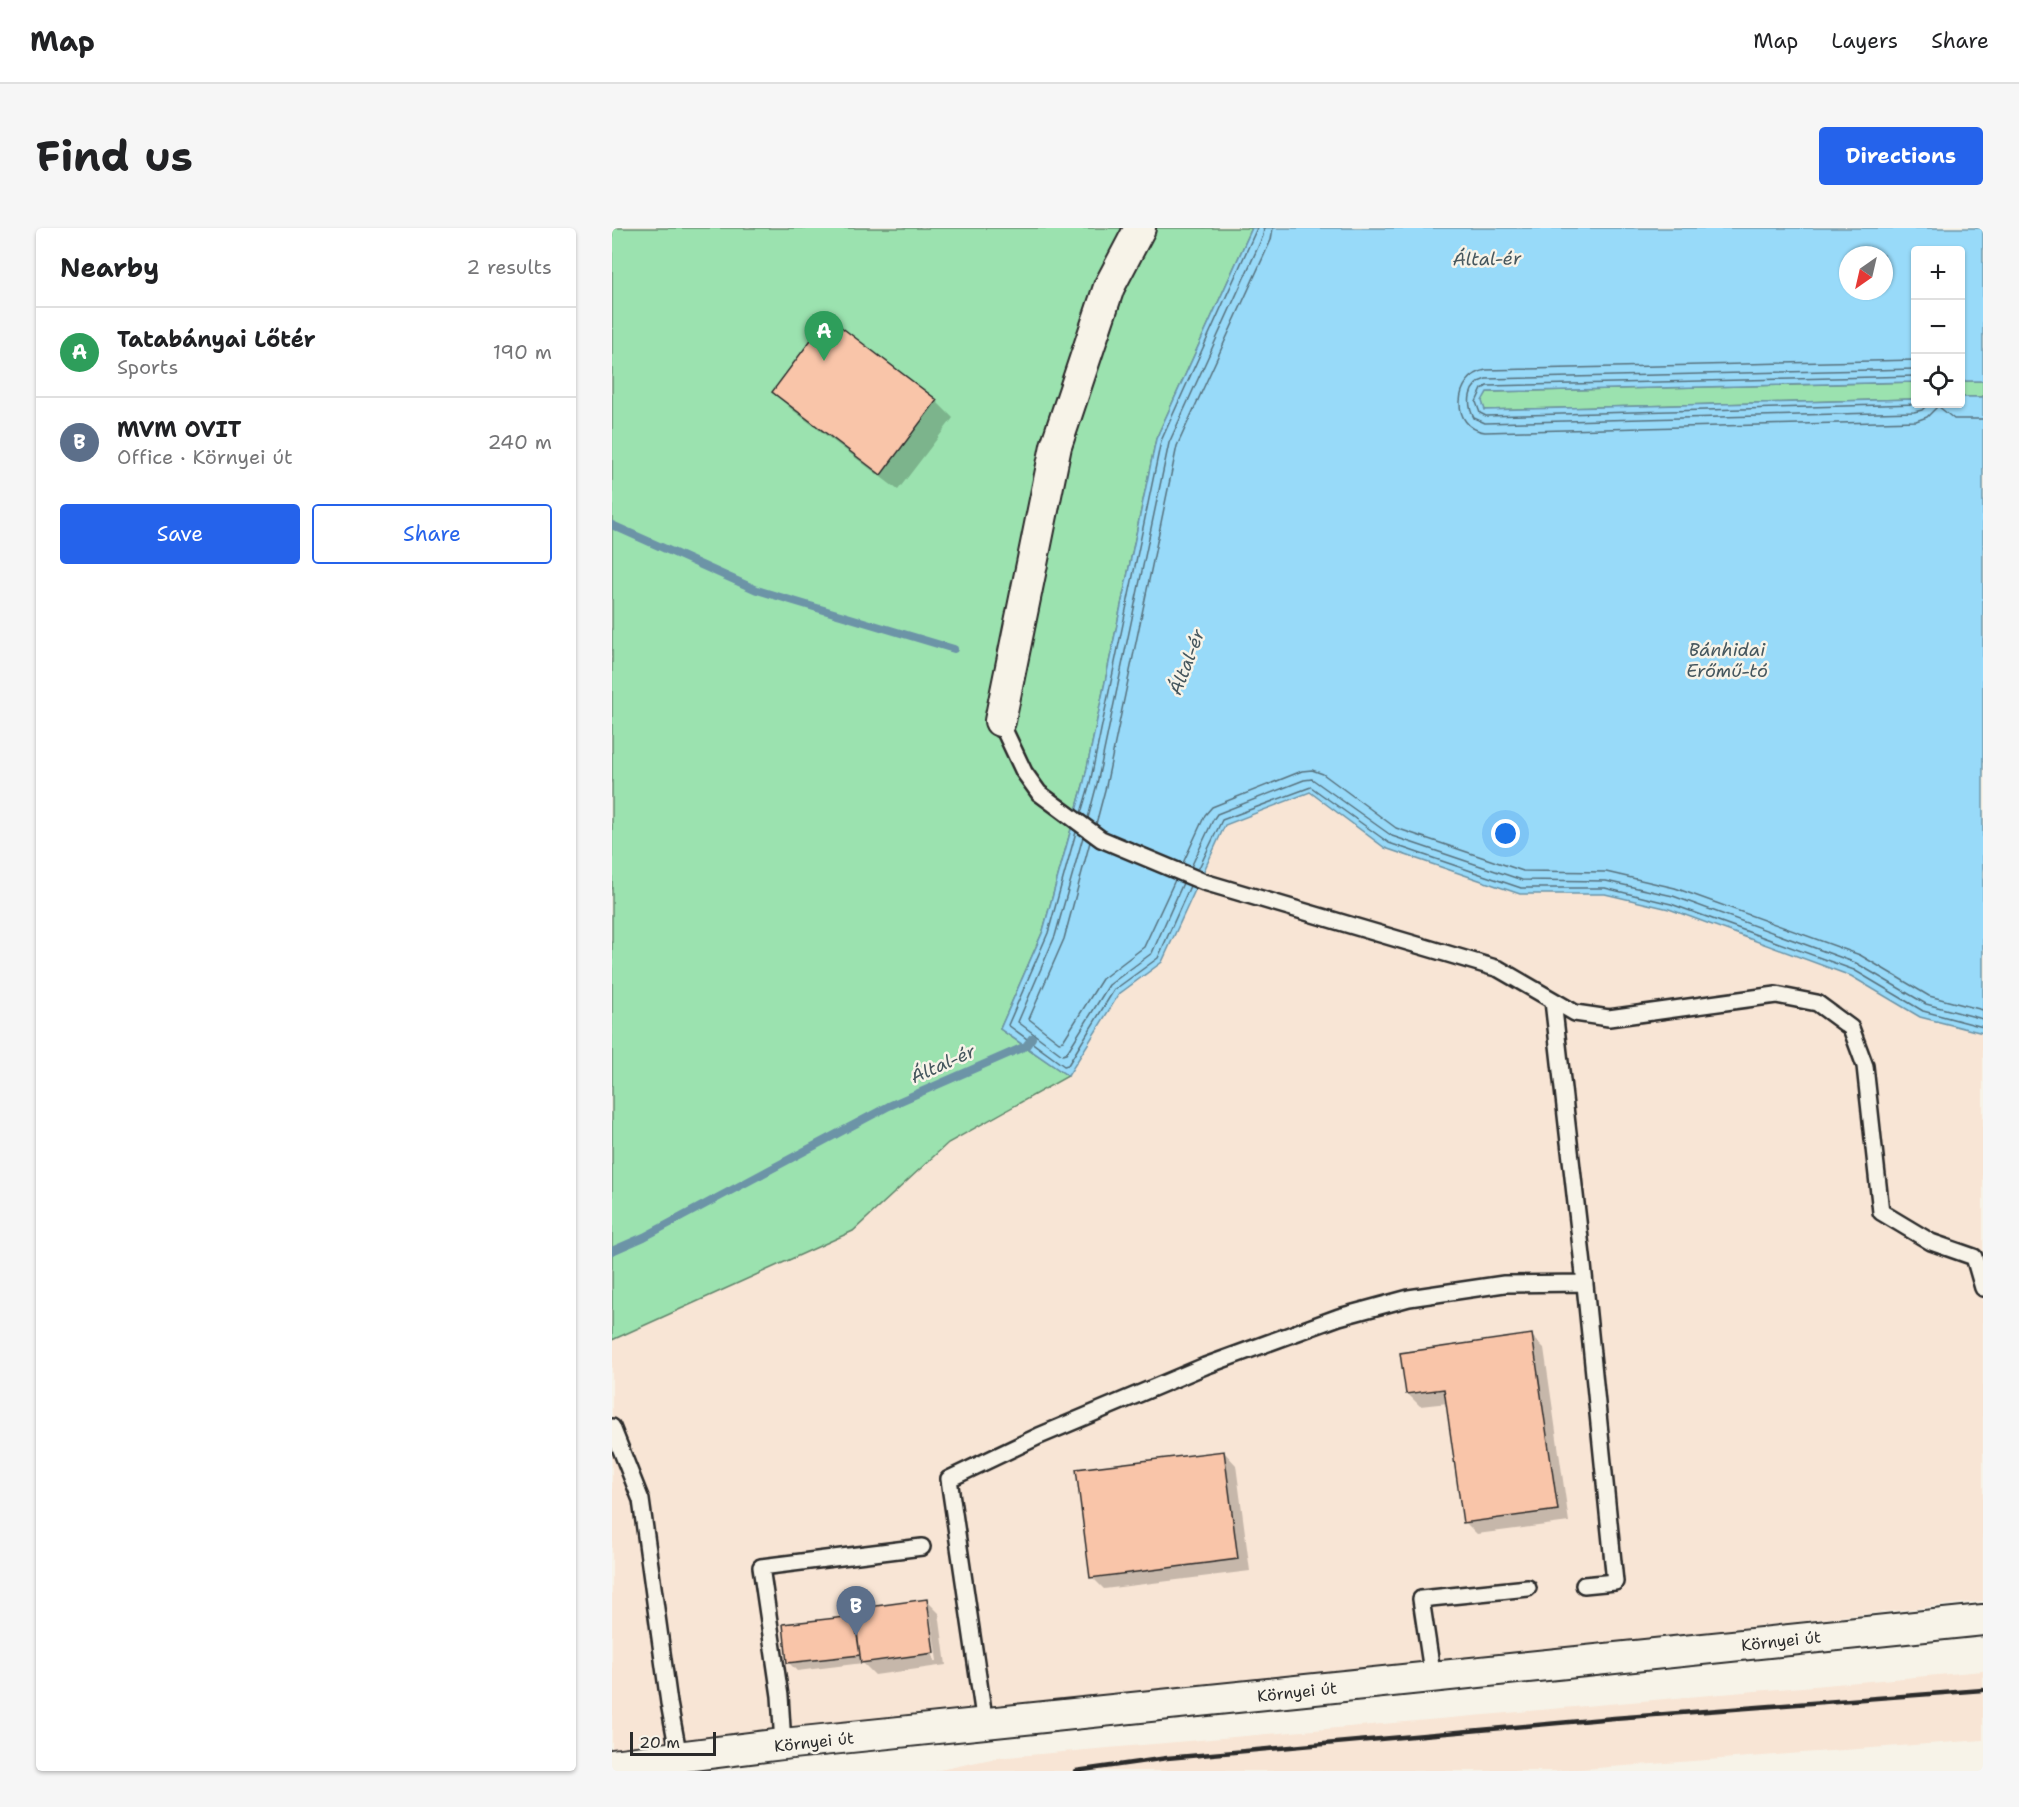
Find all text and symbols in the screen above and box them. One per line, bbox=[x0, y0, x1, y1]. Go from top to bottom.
text: Map bbox=[30, 22, 95, 60]
text: Map bbox=[1753, 27, 1798, 55]
text: Layers bbox=[1831, 27, 1898, 55]
text: Share bbox=[1931, 27, 1989, 55]
button: Directions bbox=[1819, 127, 1983, 185]
text: Find us bbox=[36, 128, 193, 184]
water label: Által-ér bbox=[1452, 246, 1522, 272]
north arrow bbox=[1839, 246, 1893, 300]
map controls bbox=[1911, 246, 1965, 408]
button: + bbox=[1911, 246, 1965, 300]
text: Nearby bbox=[60, 250, 159, 285]
text: 2 results bbox=[466, 254, 552, 280]
button: − bbox=[1911, 300, 1965, 354]
pin: A bbox=[804, 312, 844, 361]
text: Tatabányai Lőtér bbox=[117, 325, 315, 354]
text: A bbox=[72, 339, 87, 365]
text: 190 m bbox=[493, 339, 552, 365]
text: Sports bbox=[117, 354, 178, 380]
button: locate bbox=[1911, 354, 1965, 408]
text: MVM OVIT bbox=[117, 415, 241, 444]
text: B bbox=[73, 429, 86, 455]
text: 240 m bbox=[487, 429, 552, 455]
text: Office · Környei út bbox=[117, 444, 293, 470]
button: Save bbox=[60, 504, 300, 564]
button: Share bbox=[312, 504, 552, 564]
water label: Által-ér bbox=[1163, 625, 1211, 698]
water label: Bánhidai Erőmű-tó bbox=[1686, 638, 1768, 683]
your location bbox=[1491, 819, 1520, 848]
water label: Által-ér bbox=[907, 1039, 980, 1089]
pin: B bbox=[836, 1586, 876, 1636]
street label: Környei út bbox=[1740, 1626, 1822, 1656]
street label: Környei út bbox=[1256, 1677, 1338, 1707]
street label: Környei út bbox=[773, 1727, 855, 1757]
scale bar bbox=[630, 1729, 716, 1756]
text: 20 m bbox=[639, 1732, 680, 1753]

